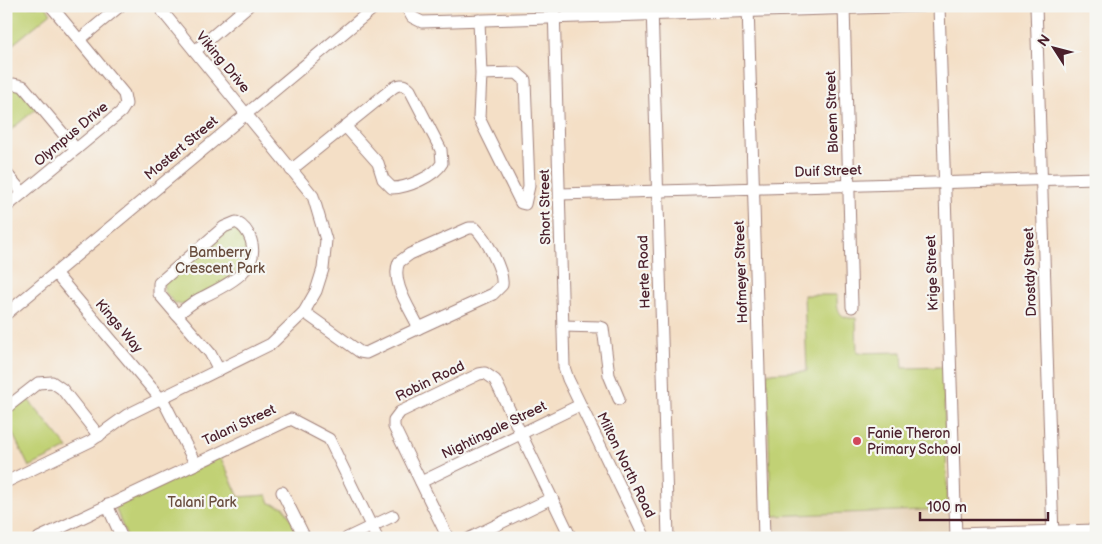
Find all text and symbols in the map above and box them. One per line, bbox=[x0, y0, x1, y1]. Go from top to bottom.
north arrow bbox=[1030, 22, 1080, 72]
street label: Viking Drive bbox=[192, 28, 254, 96]
text: N bbox=[1034, 31, 1054, 50]
street label: Bloem Street bbox=[822, 70, 842, 153]
street label: Olympus Drive bbox=[31, 98, 111, 170]
street label: Mostert Street bbox=[141, 112, 222, 184]
street label: Duif Street bbox=[794, 161, 863, 181]
street label: Short Street bbox=[536, 168, 554, 245]
street label: Hofmeyer Street bbox=[731, 220, 751, 324]
street label: Drostdy Street bbox=[1020, 226, 1040, 317]
street label: Krige Street bbox=[922, 234, 942, 311]
street label: Herte Road bbox=[634, 235, 654, 309]
park label: Bamberry Crescent Park bbox=[175, 244, 265, 277]
street label: Kings Way bbox=[92, 296, 147, 357]
street label: Robin Road bbox=[393, 357, 467, 405]
street label: Nightingale Street bbox=[439, 397, 550, 463]
street label: Talani Street bbox=[200, 400, 279, 449]
street label: Milton North Road bbox=[593, 409, 659, 521]
place label: Fanie Theron Primary School bbox=[867, 425, 961, 458]
marker: Fanie Theron Primary School bbox=[851, 435, 863, 447]
scale bar bbox=[920, 489, 1047, 521]
park label: Talani Park bbox=[168, 494, 237, 511]
text: 100 m bbox=[927, 498, 967, 517]

